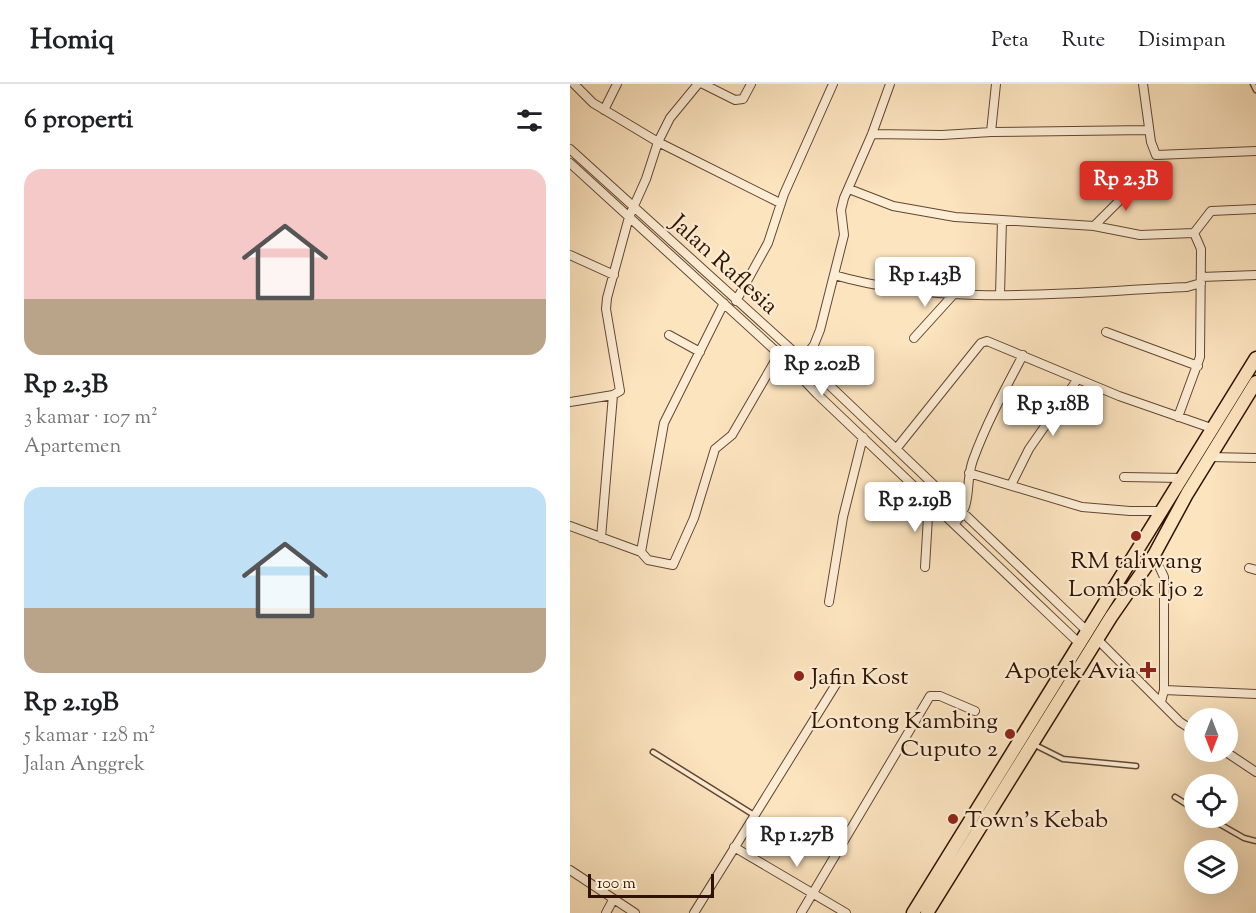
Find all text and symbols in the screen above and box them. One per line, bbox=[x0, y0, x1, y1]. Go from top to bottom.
text: Homiq bbox=[30, 21, 114, 61]
text: Peta bbox=[991, 26, 1029, 56]
text: Rute bbox=[1062, 26, 1105, 56]
text: Disimpan bbox=[1138, 26, 1226, 56]
text: 6 properti bbox=[24, 102, 133, 139]
icon: filters bbox=[513, 104, 546, 137]
pin: Rp 2.3B bbox=[1071, 161, 1181, 212]
text: Rp 2.3B bbox=[1094, 166, 1158, 195]
street label: Jalan Raflesia bbox=[661, 206, 785, 323]
icon: home bbox=[231, 208, 339, 316]
pin: Rp 1.43B bbox=[863, 257, 987, 308]
text: Rp 1.43B bbox=[889, 262, 961, 291]
pin: Rp 2.02B bbox=[760, 346, 884, 397]
text: Rp 2.02B bbox=[784, 351, 860, 380]
text: Rp 2.3B bbox=[24, 367, 108, 404]
pin: Rp 3.18B bbox=[991, 386, 1115, 437]
text: Rp 3.18B bbox=[1017, 391, 1089, 420]
text: 3 kamar · 107 m² bbox=[24, 404, 158, 433]
text: Apartemen bbox=[24, 433, 121, 462]
pin: Rp 2.19B bbox=[853, 482, 977, 533]
text: Rp 2.19B bbox=[879, 487, 951, 516]
icon: home bbox=[231, 526, 339, 634]
marker: RM taliwang Lombok Ijo 2 bbox=[1129, 529, 1143, 543]
place label: RM taliwang Lombok Ijo 2 bbox=[1068, 545, 1204, 607]
place label: Apotek Avia bbox=[1004, 655, 1136, 689]
place label: Jafin Kost bbox=[809, 661, 908, 695]
marker: Apotek Avia bbox=[1141, 663, 1155, 677]
marker: Jafin Kost bbox=[792, 669, 806, 683]
text: Rp 2.19B bbox=[24, 685, 119, 722]
place label: Lontong Kambing Cuputo 2 bbox=[811, 705, 998, 767]
north arrow bbox=[1184, 708, 1238, 762]
map controls bbox=[1184, 708, 1238, 894]
text: 5 kamar · 128 m² bbox=[24, 722, 155, 751]
marker: Lontong Kambing Cuputo 2 bbox=[1003, 727, 1017, 741]
text: Jalan Anggrek bbox=[24, 751, 145, 780]
button: locate bbox=[1184, 774, 1238, 828]
place label: Town's Kebab bbox=[965, 804, 1108, 838]
marker: Town's Kebab bbox=[946, 812, 960, 826]
pin: Rp 1.27B bbox=[735, 817, 859, 868]
text: Rp 1.27B bbox=[760, 822, 834, 851]
button: layers bbox=[1184, 840, 1238, 894]
scale bar bbox=[588, 871, 714, 898]
text: 100 m bbox=[597, 873, 636, 896]

